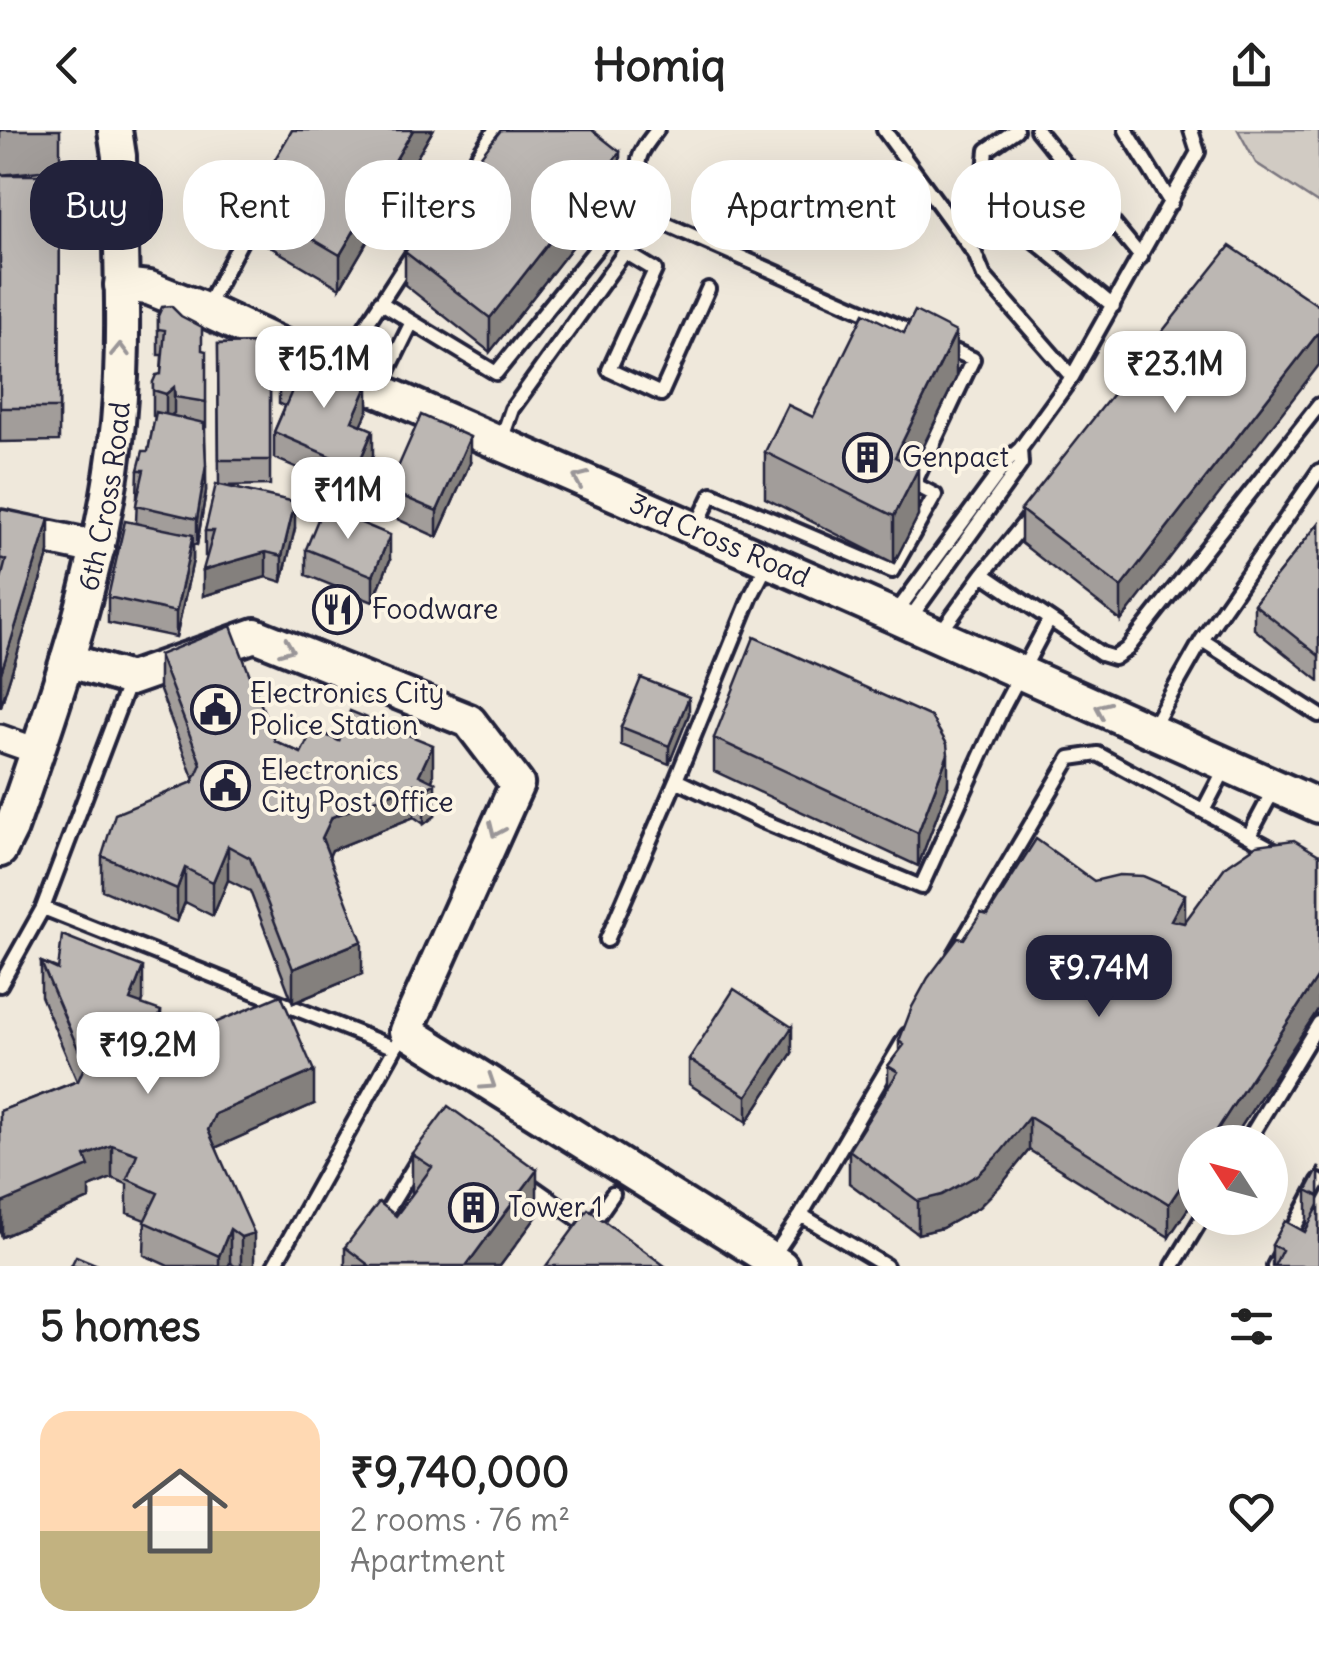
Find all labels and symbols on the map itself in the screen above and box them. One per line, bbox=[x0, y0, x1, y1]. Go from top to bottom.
pin: ₹15.1M bbox=[243, 326, 405, 411]
pin: ₹23.1M bbox=[1094, 331, 1256, 416]
one-way arrow bbox=[109, 342, 130, 358]
street label: 6th Cross Road bbox=[70, 401, 138, 595]
building icon: Genpact bbox=[841, 431, 893, 483]
place label: Genpact bbox=[902, 439, 1009, 475]
pin: ₹11M bbox=[289, 457, 407, 542]
one-way arrow bbox=[572, 471, 590, 491]
street label: 3rd Cross Road bbox=[624, 484, 815, 595]
restaurant icon: Foodware bbox=[311, 583, 363, 635]
place label: Foodware bbox=[372, 591, 498, 627]
one-way arrow bbox=[277, 636, 295, 656]
place label: Electronics City Police Station bbox=[250, 675, 445, 743]
public building icon: Electronics City Police Station bbox=[189, 683, 241, 735]
one-way arrow bbox=[1094, 701, 1112, 721]
place label: Electronics City Post Office bbox=[261, 752, 454, 820]
public building icon: Electronics City Post Office bbox=[200, 760, 252, 812]
one-way arrow bbox=[489, 820, 509, 838]
pin: ₹9.74M bbox=[1018, 935, 1180, 1020]
pin: ₹19.2M bbox=[67, 1012, 229, 1097]
one-way arrow bbox=[478, 1071, 496, 1090]
north arrow bbox=[1178, 1125, 1288, 1235]
building icon: Tower 1 bbox=[447, 1181, 499, 1233]
place label: Tower 1 bbox=[508, 1189, 603, 1225]

